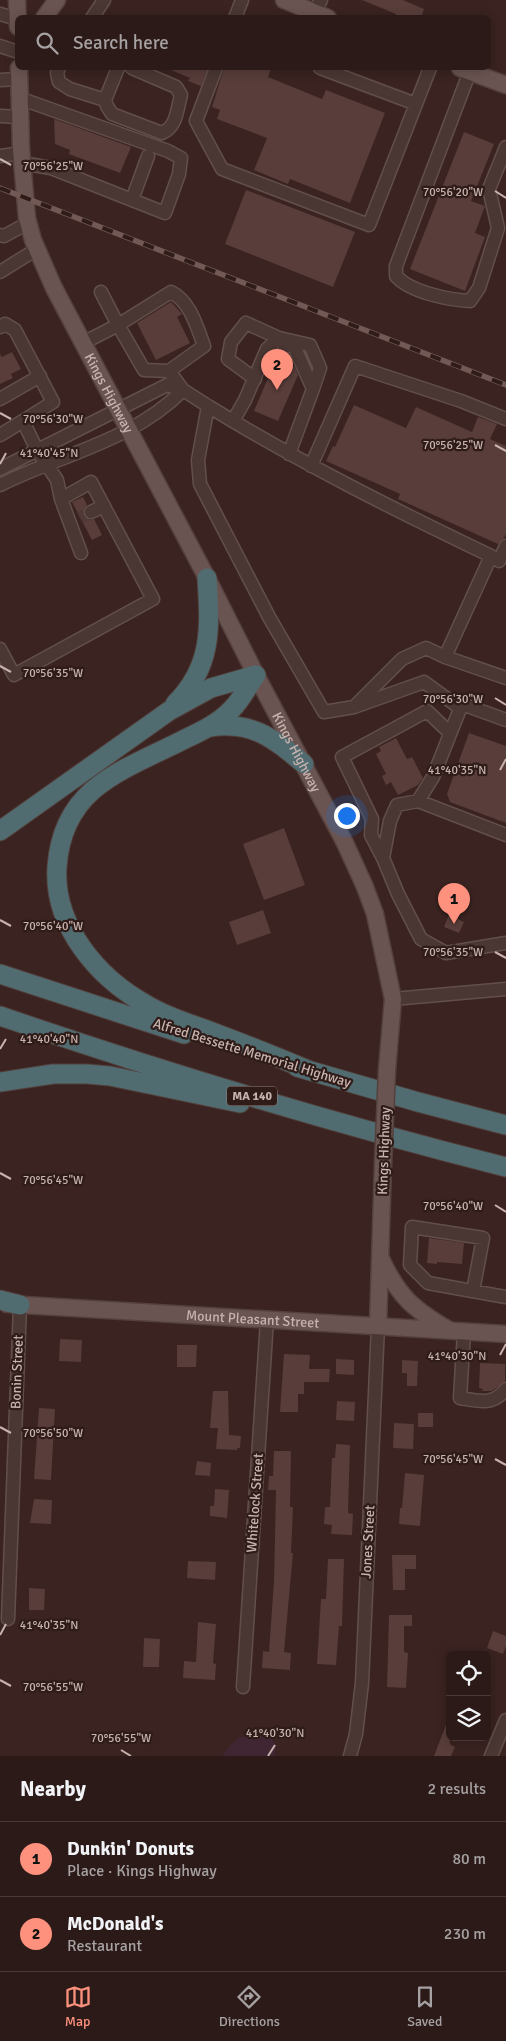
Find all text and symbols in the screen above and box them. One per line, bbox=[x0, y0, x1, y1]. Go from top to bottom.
search box bbox=[15, 15, 491, 70]
icon: search bbox=[33, 29, 61, 57]
text: Search here bbox=[73, 31, 169, 55]
text: 70°56'25"W bbox=[23, 159, 83, 174]
text: 70°56'20"W bbox=[423, 185, 483, 200]
pin: 2 bbox=[261, 349, 293, 390]
street label: Kings Highway bbox=[81, 350, 138, 436]
text: 70°56'30"W bbox=[23, 412, 83, 427]
text: 70°56'25"W bbox=[423, 438, 483, 453]
text: 41°40'45"N bbox=[20, 446, 78, 461]
text: 70°56'35"W bbox=[23, 666, 83, 681]
text: 70°56'30"W bbox=[423, 692, 483, 707]
street label: Kings Highway bbox=[269, 709, 325, 795]
text: 41°40'35"N bbox=[428, 763, 486, 778]
your location bbox=[334, 803, 360, 829]
pin: 1 bbox=[438, 883, 470, 924]
text: 70°56'40"W bbox=[23, 919, 83, 934]
text: 70°56'35"W bbox=[423, 945, 483, 960]
street label: Alfred Bessette Memorial Highway bbox=[151, 1015, 353, 1091]
text: 41°40'40"N bbox=[20, 1032, 78, 1047]
road number: MA 140 bbox=[227, 1086, 277, 1106]
street label: Kings Highway bbox=[374, 1106, 394, 1195]
text: 70°56'45"W bbox=[23, 1173, 83, 1188]
text: 70°56'40"W bbox=[423, 1199, 483, 1214]
street label: Mount Pleasant Street bbox=[185, 1306, 320, 1331]
street label: Bonin Street bbox=[7, 1334, 27, 1409]
text: 41°40'30"N bbox=[428, 1349, 486, 1364]
text: 70°56'50"W bbox=[23, 1426, 83, 1441]
text: 70°56'45"W bbox=[423, 1452, 483, 1467]
street label: Whitelock Street bbox=[243, 1453, 267, 1553]
street label: Jones Street bbox=[358, 1505, 378, 1579]
text: 41°40'35"N bbox=[20, 1618, 78, 1633]
map controls bbox=[446, 1651, 491, 1741]
button: locate bbox=[446, 1651, 491, 1696]
text: 70°56'55"W bbox=[23, 1680, 83, 1695]
button: layers bbox=[446, 1696, 491, 1741]
text: 41°40'30"N bbox=[246, 1726, 304, 1741]
text: 70°56'55"W bbox=[91, 1731, 151, 1746]
text: Nearby bbox=[20, 1776, 86, 1802]
text: 2 results bbox=[427, 1779, 486, 1799]
text: Dunkin' Donuts bbox=[67, 1837, 194, 1861]
text: 1 bbox=[32, 1849, 40, 1869]
text: 80 m bbox=[452, 1849, 486, 1869]
text: Place · Kings Highway bbox=[67, 1861, 217, 1881]
text: McDonald's bbox=[67, 1912, 163, 1936]
text: 2 bbox=[32, 1924, 40, 1944]
text: 230 m bbox=[444, 1924, 486, 1944]
text: Restaurant bbox=[67, 1936, 142, 1956]
tab: Map bbox=[64, 1983, 92, 2030]
tab: Directions bbox=[219, 1983, 280, 2030]
tab: Saved bbox=[407, 1983, 442, 2030]

